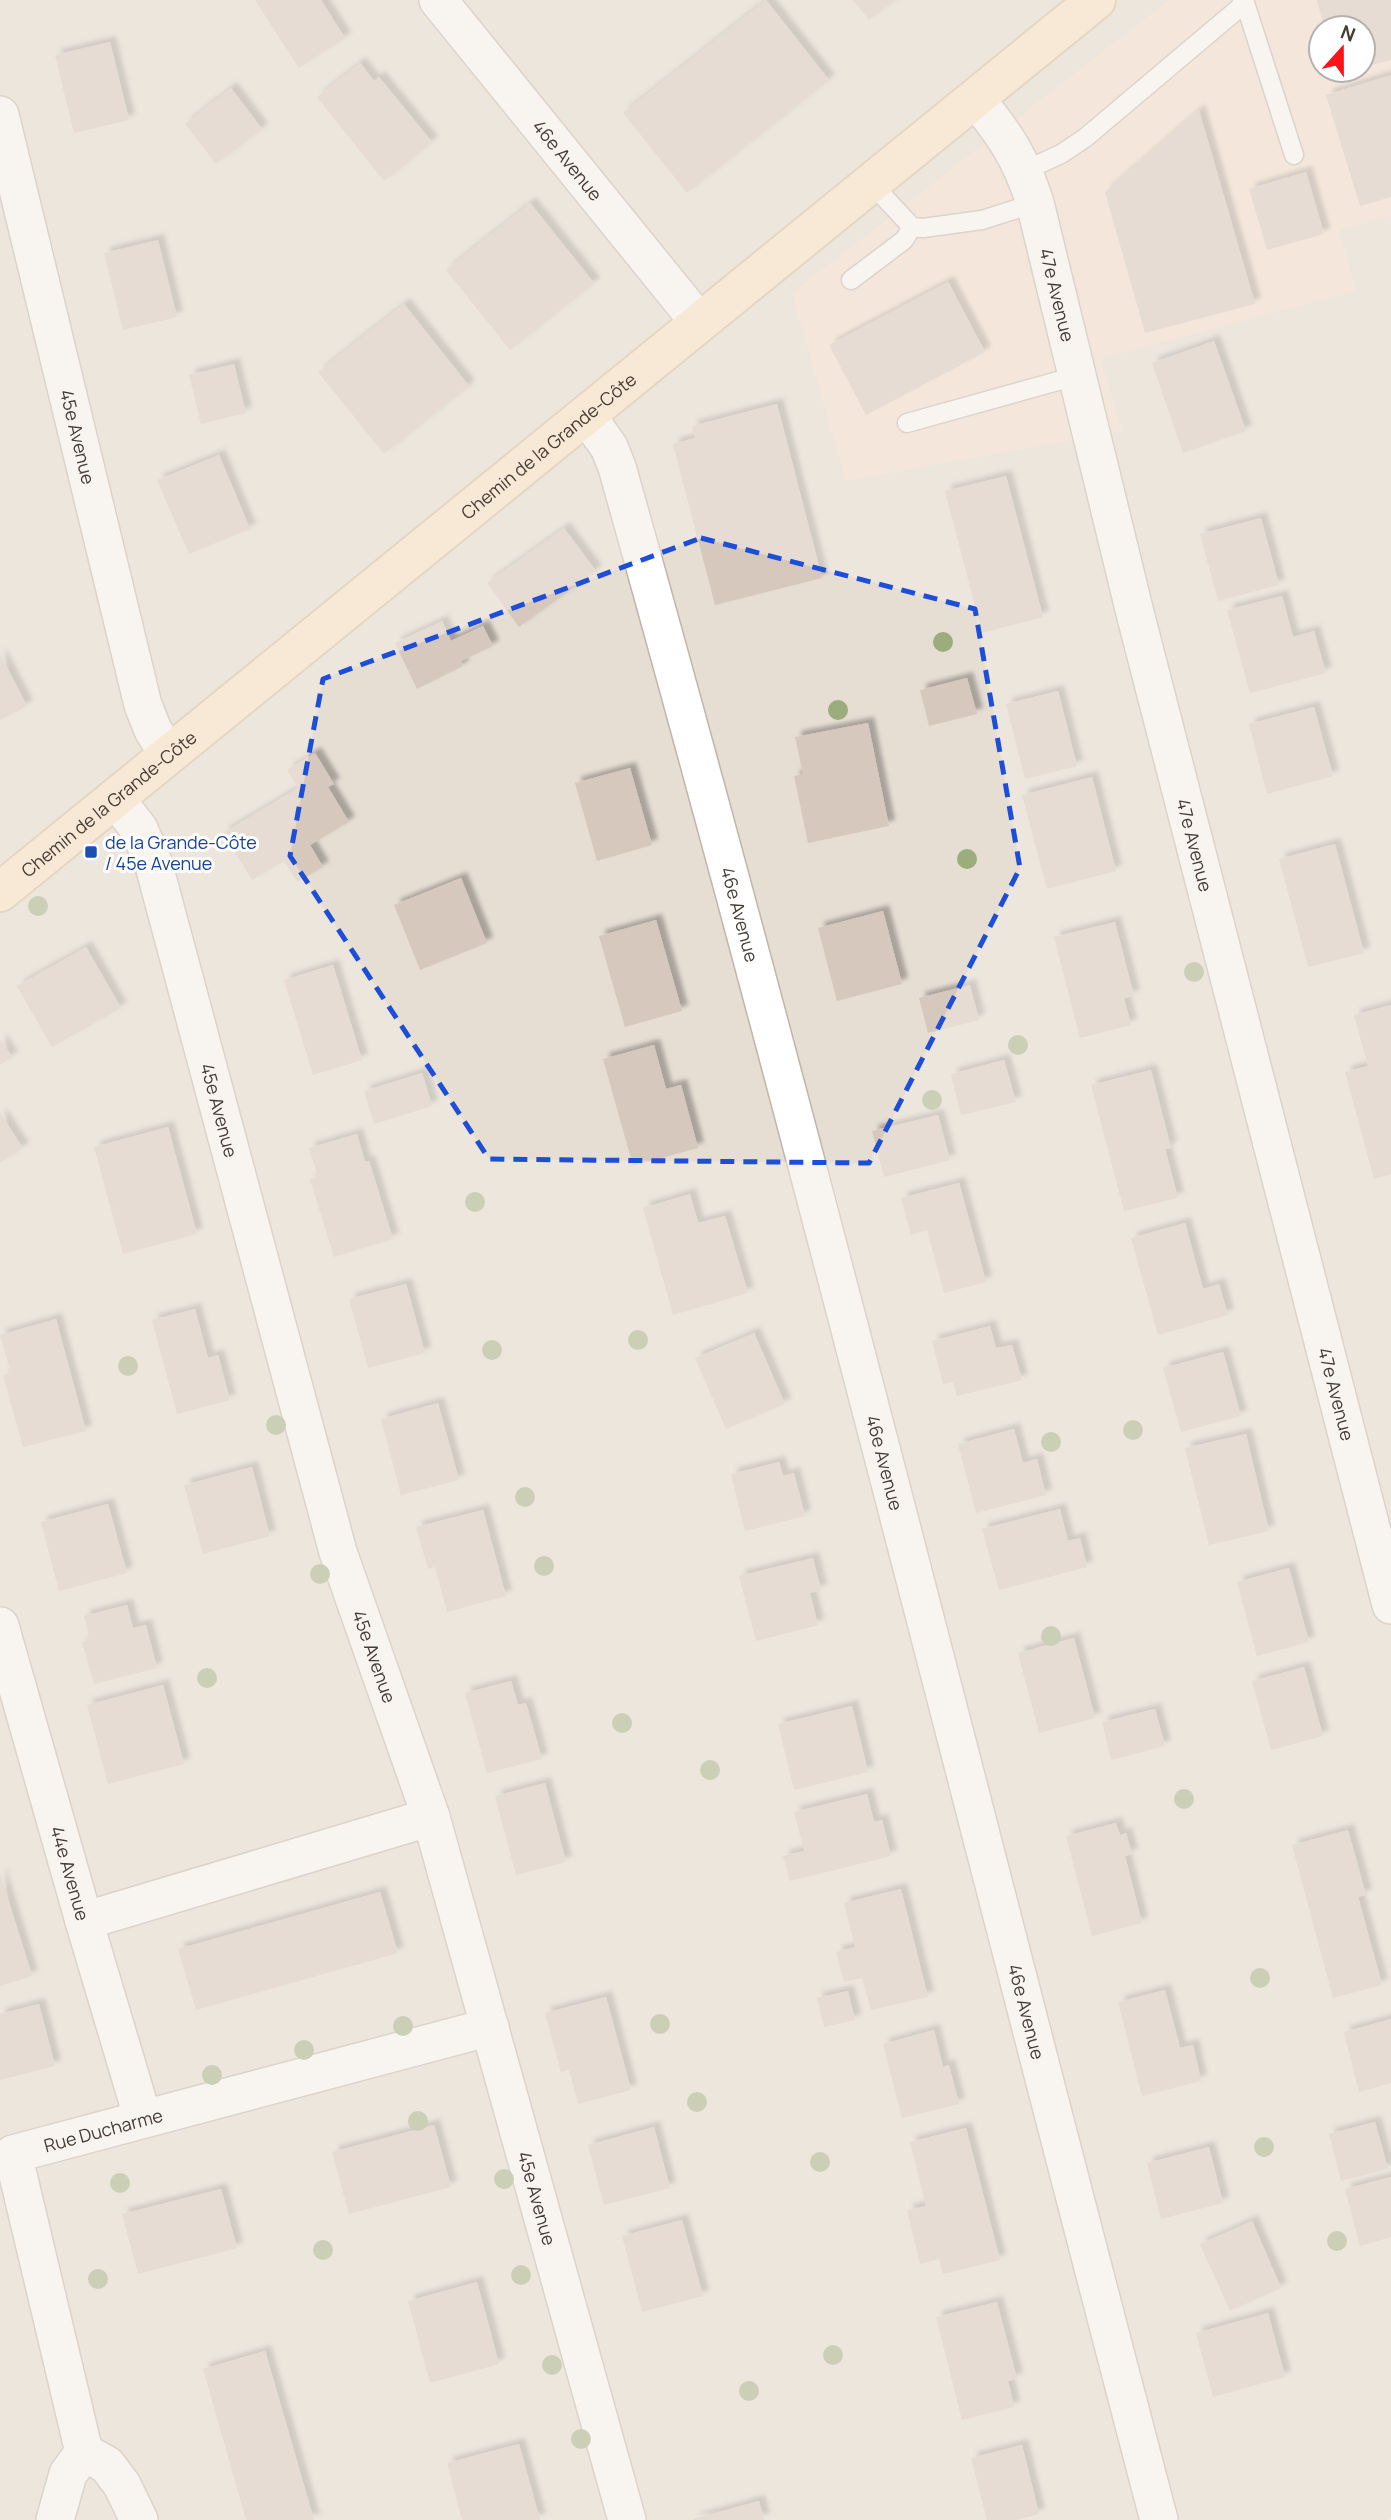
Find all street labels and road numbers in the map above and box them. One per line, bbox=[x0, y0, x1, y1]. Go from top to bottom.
street label: 46e Avenue bbox=[528, 115, 608, 206]
street label: 47e Avenue bbox=[1034, 246, 1080, 344]
street label: Chemin de la Grande-Côte bbox=[456, 367, 641, 524]
street label: 45e Avenue bbox=[55, 387, 101, 487]
street label: Chemin de la Grande-Côte bbox=[16, 725, 201, 882]
street label: 47e Avenue bbox=[1171, 796, 1218, 894]
street label: 46e Avenue bbox=[716, 864, 764, 965]
street label: 45e Avenue bbox=[195, 1060, 244, 1160]
street label: 47e Avenue bbox=[1313, 1345, 1360, 1443]
street label: 46e Avenue bbox=[861, 1412, 909, 1513]
street label: 45e Avenue bbox=[347, 1607, 402, 1706]
street label: 44e Avenue bbox=[46, 1823, 95, 1923]
street label: 46e Avenue bbox=[1003, 1961, 1051, 2062]
street label: Rue Ducharme bbox=[41, 2103, 165, 2157]
street label: 45e Avenue bbox=[513, 2148, 562, 2248]

